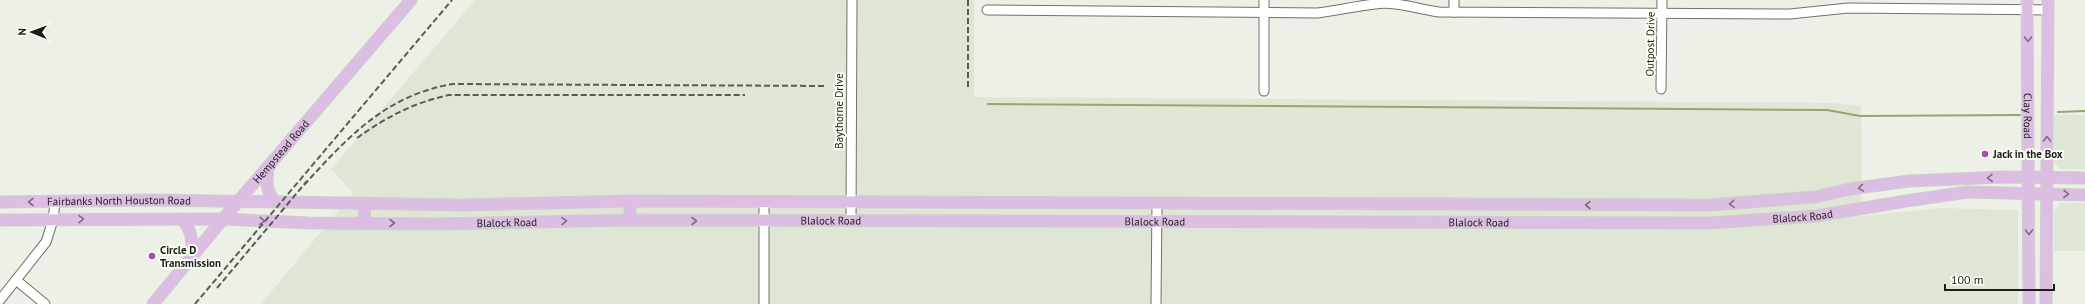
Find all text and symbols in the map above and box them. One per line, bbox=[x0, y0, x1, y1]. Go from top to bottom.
street label: Outpost Drive bbox=[1642, 11, 1658, 77]
north arrow bbox=[12, 12, 52, 52]
text: N bbox=[15, 28, 29, 36]
one-way arrow bbox=[2024, 36, 2032, 42]
street label: Baythorne Drive bbox=[832, 73, 846, 149]
street label: Clay Road bbox=[2021, 93, 2035, 139]
street label: Hempstead Road bbox=[250, 117, 312, 186]
one-way arrow bbox=[2043, 136, 2051, 142]
place label: Jack in the Box bbox=[1992, 147, 2063, 161]
marker: Jack in the Box bbox=[1980, 149, 1990, 159]
one-way arrow bbox=[1987, 173, 1993, 182]
one-way arrow bbox=[1858, 183, 1864, 192]
one-way arrow bbox=[2063, 190, 2069, 198]
street label: Fairbanks North Houston Road bbox=[47, 193, 191, 208]
one-way arrow bbox=[28, 198, 34, 206]
one-way arrow bbox=[1729, 199, 1735, 208]
one-way arrow bbox=[1585, 201, 1591, 209]
street label: Blalock Road bbox=[1772, 206, 1834, 226]
street label: Blalock Road bbox=[801, 213, 861, 228]
street label: Blalock Road bbox=[1125, 214, 1185, 229]
one-way arrow bbox=[78, 215, 84, 224]
street label: Blalock Road bbox=[477, 215, 537, 230]
street label: Blalock Road bbox=[1449, 215, 1509, 229]
one-way arrow bbox=[259, 216, 265, 225]
one-way arrow bbox=[561, 217, 567, 225]
one-way arrow bbox=[691, 217, 697, 225]
one-way arrow bbox=[389, 219, 395, 227]
one-way arrow bbox=[2025, 229, 2033, 235]
place label: Circle D Transmission bbox=[160, 243, 221, 270]
marker: Circle D Transmission bbox=[147, 251, 157, 261]
scale bar bbox=[1945, 266, 2054, 292]
text: 100 m bbox=[1951, 272, 1984, 287]

